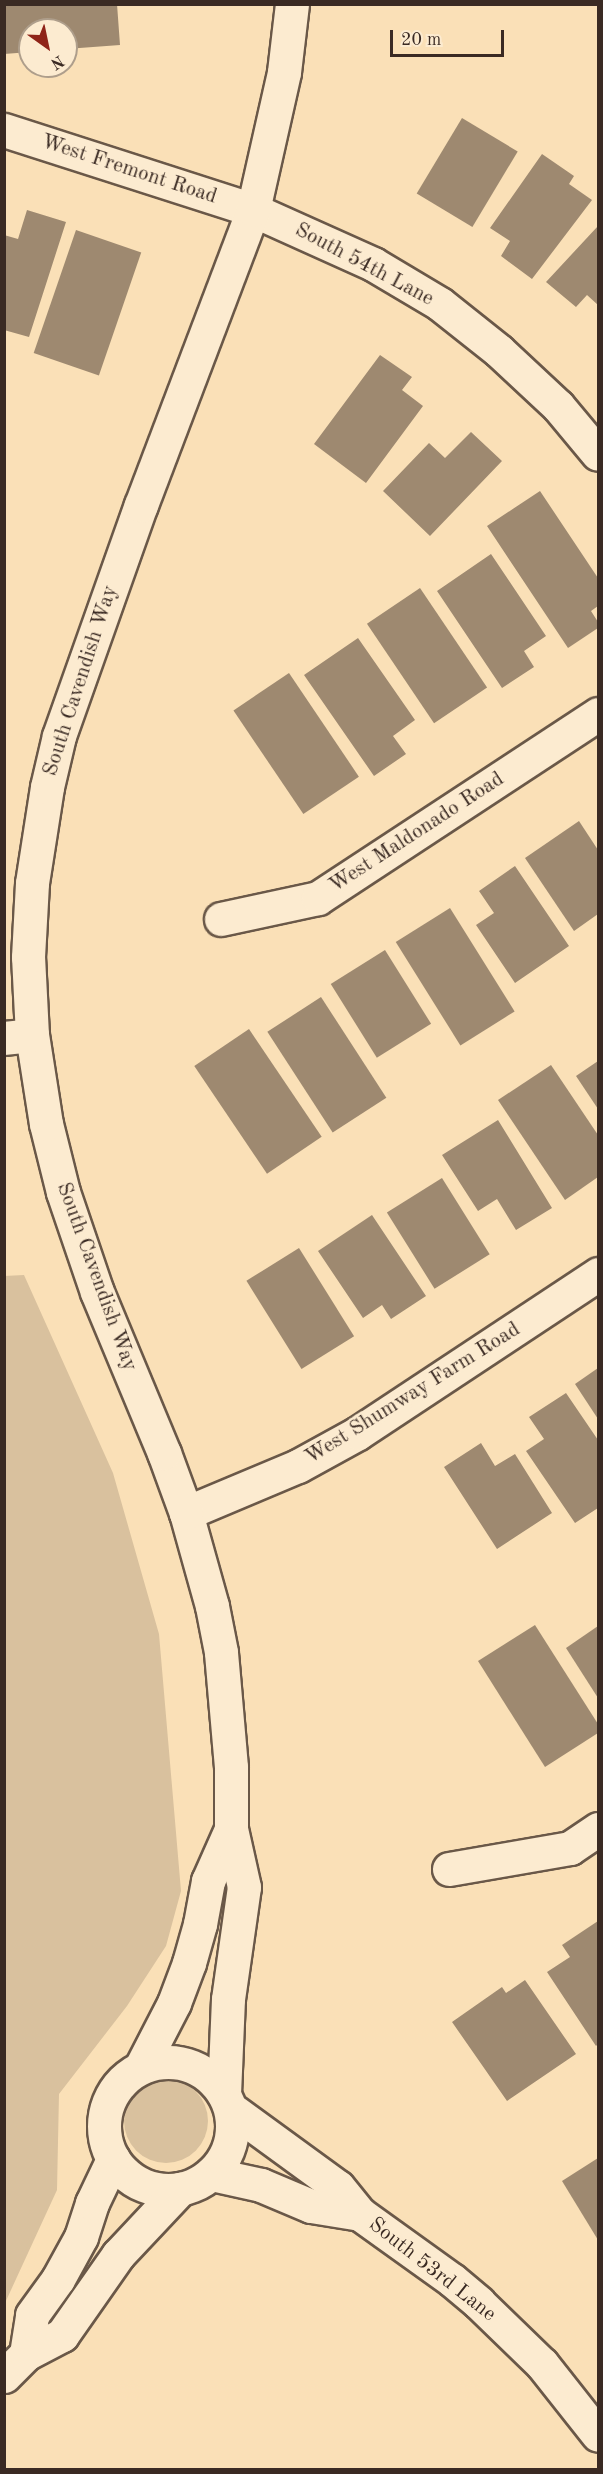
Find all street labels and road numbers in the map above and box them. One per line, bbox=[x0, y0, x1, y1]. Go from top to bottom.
street label: West Fremont Road bbox=[38, 130, 220, 210]
street label: South 54th Lane bbox=[290, 218, 438, 312]
street label: South Cavendish Way bbox=[38, 582, 124, 780]
street label: West Maldonado Road bbox=[325, 767, 509, 899]
street label: South Cavendish Way bbox=[50, 1179, 142, 1375]
street label: West Shumway Farm Road bbox=[301, 1317, 525, 1471]
street label: South 53rd Lane bbox=[363, 2212, 501, 2328]

